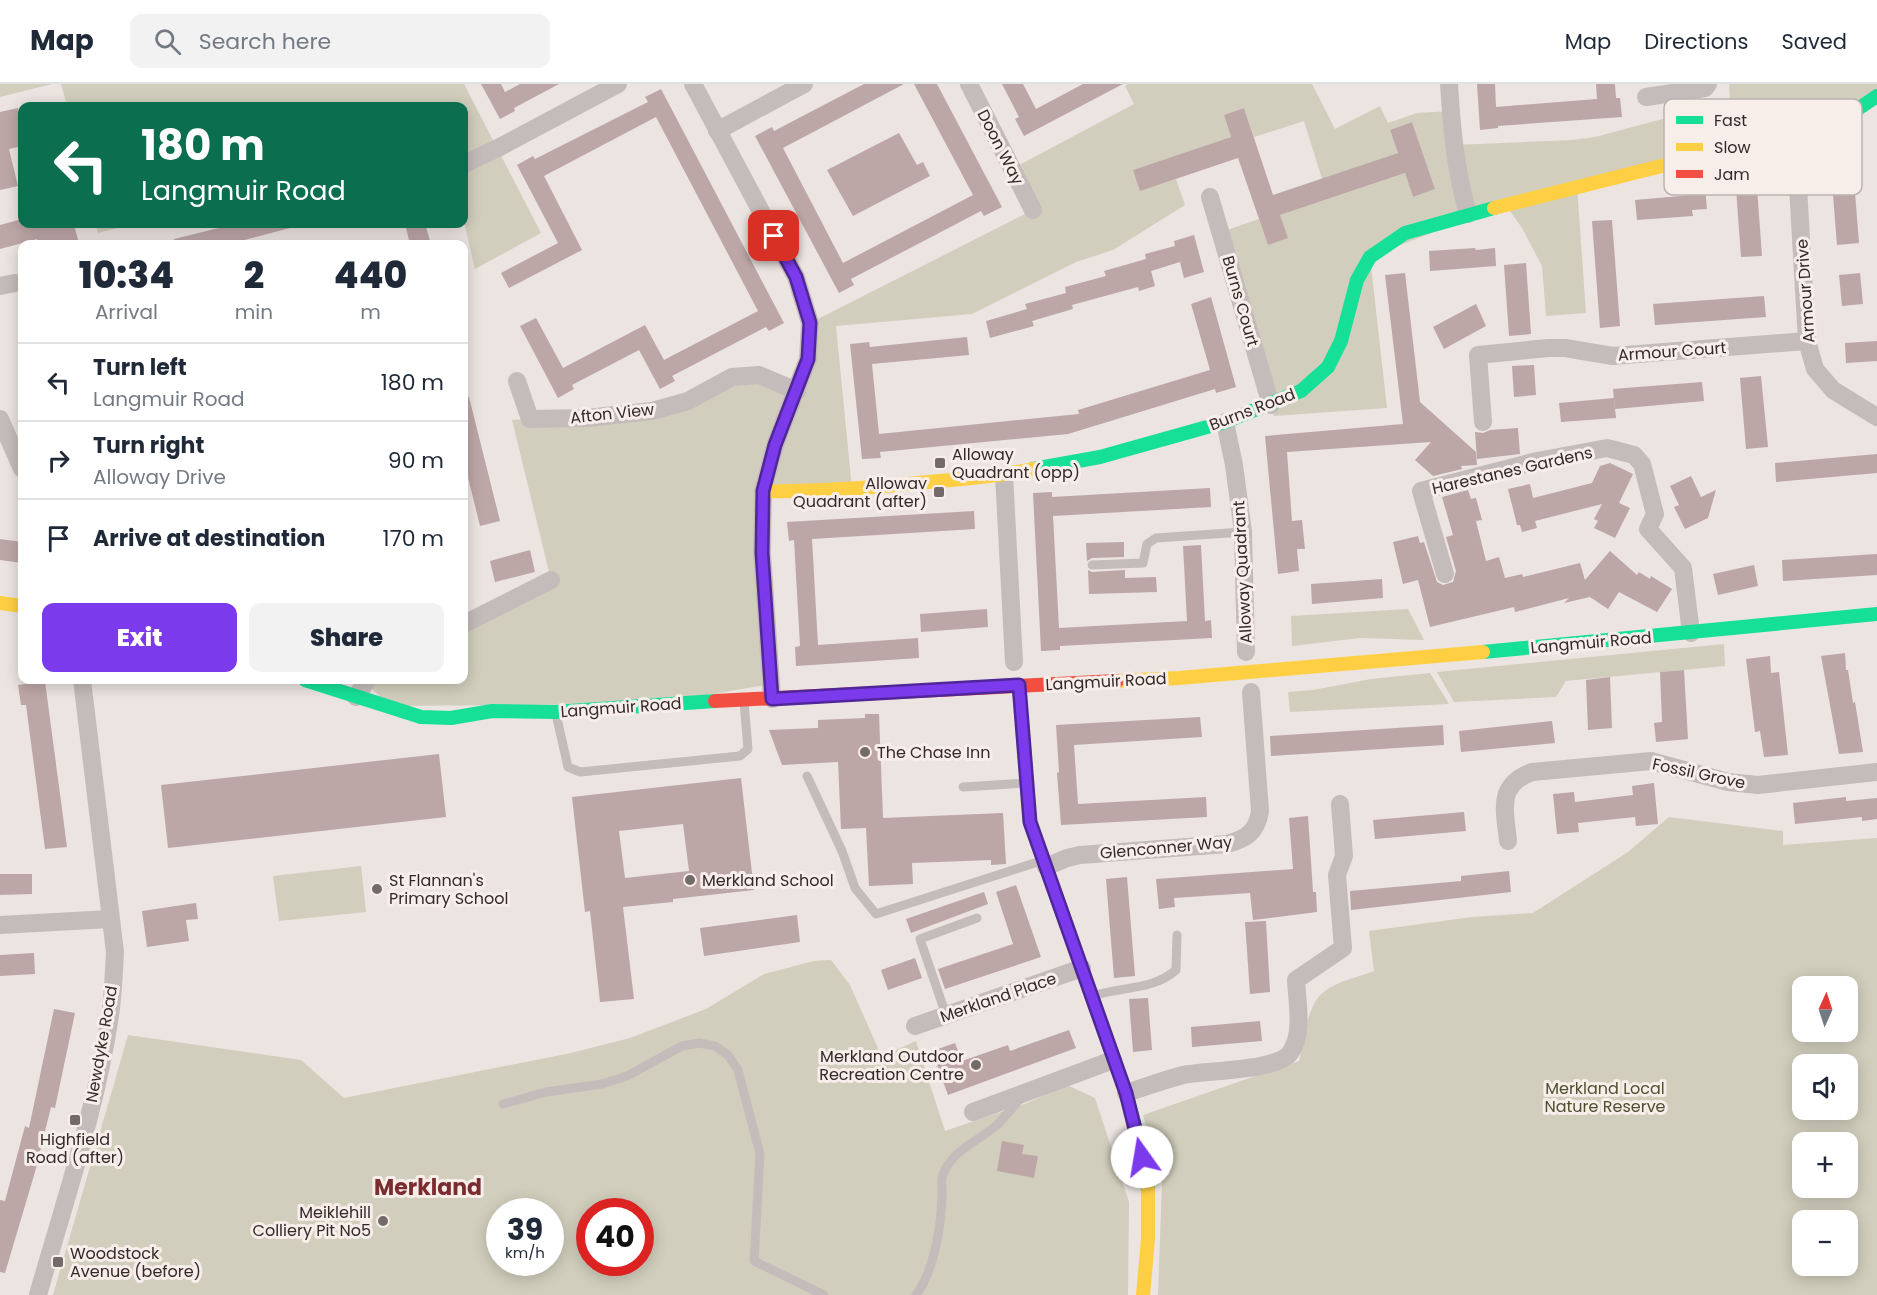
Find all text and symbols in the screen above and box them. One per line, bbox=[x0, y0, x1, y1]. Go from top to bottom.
search box bbox=[130, 14, 550, 68]
text: Map bbox=[30, 21, 94, 60]
icon: search bbox=[151, 25, 184, 58]
text: Search here bbox=[199, 26, 331, 57]
text: Map bbox=[1565, 27, 1611, 56]
text: Directions bbox=[1644, 27, 1748, 56]
text: Saved bbox=[1781, 27, 1847, 56]
legend bbox=[1664, 99, 1862, 195]
street label: Doon Way bbox=[972, 106, 1029, 189]
text: Fast bbox=[1714, 109, 1747, 132]
text: 180 m bbox=[141, 116, 265, 175]
icon: left bbox=[42, 126, 120, 204]
text: Slow bbox=[1714, 136, 1751, 159]
text: Jam bbox=[1714, 163, 1750, 186]
text: Langmuir Road bbox=[141, 172, 346, 209]
pin bbox=[748, 210, 799, 261]
icon: arrive bbox=[757, 219, 790, 252]
street label: Armour Drive bbox=[1790, 238, 1821, 344]
text: 10:34 bbox=[79, 250, 174, 301]
text: 2 bbox=[244, 250, 264, 301]
text: 440 bbox=[334, 250, 407, 301]
street label: Burns Court bbox=[1217, 253, 1265, 349]
text: Arrival bbox=[95, 298, 158, 326]
text: min bbox=[235, 298, 273, 326]
text: m bbox=[360, 298, 381, 326]
street label: Armour Court bbox=[1617, 336, 1727, 367]
text: Turn left bbox=[93, 352, 187, 383]
icon: left bbox=[42, 366, 75, 399]
text: 180 m bbox=[381, 367, 444, 398]
street label: Burns Road bbox=[1206, 383, 1299, 436]
text: Langmuir Road bbox=[93, 385, 245, 413]
street label: Afton View bbox=[569, 398, 655, 429]
text: Turn right bbox=[93, 430, 204, 461]
street label: Harestanes Gardens bbox=[1430, 441, 1595, 500]
place label: Alloway Quadrant (opp) bbox=[952, 443, 1080, 484]
icon: right bbox=[42, 444, 75, 477]
text: 90 m bbox=[388, 445, 444, 476]
marker: Alloway Quadrant (opp) bbox=[933, 456, 947, 470]
text: Alloway Drive bbox=[93, 463, 226, 491]
place label: Alloway Quadrant (after) bbox=[793, 472, 927, 513]
marker: Alloway Quadrant (after) bbox=[932, 485, 946, 499]
street label: Alloway Quadrant bbox=[1227, 500, 1258, 644]
icon: arrive bbox=[42, 522, 75, 555]
text: Arrive at destination bbox=[93, 523, 325, 554]
text: 170 m bbox=[383, 523, 444, 554]
button: Exit bbox=[42, 603, 237, 672]
button: Share bbox=[249, 603, 444, 672]
street label: Langmuir Road bbox=[1530, 626, 1652, 659]
street label: Langmuir Road bbox=[1045, 667, 1167, 696]
street label: Langmuir Road bbox=[560, 692, 682, 723]
place label: The Chase Inn bbox=[877, 741, 990, 764]
marker: The Chase Inn bbox=[858, 745, 872, 759]
street label: Fossil Grove bbox=[1650, 752, 1748, 795]
street label: Glenconner Way bbox=[1099, 830, 1233, 865]
place label: St Flannan's Primary School bbox=[389, 869, 508, 910]
place label: Merkland School bbox=[702, 869, 834, 892]
marker: Merkland School bbox=[683, 873, 697, 887]
marker: St Flannan's Primary School bbox=[370, 882, 384, 896]
street label: Merkland Place bbox=[937, 967, 1059, 1028]
north arrow bbox=[1792, 976, 1858, 1042]
map controls bbox=[1792, 976, 1858, 1276]
street label: Newdyke Road bbox=[80, 984, 123, 1104]
place label: Merkland Outdoor Recreation Centre bbox=[819, 1045, 964, 1086]
button: sound bbox=[1792, 1054, 1858, 1120]
marker: Merkland Outdoor Recreation Centre bbox=[969, 1058, 983, 1072]
park label: Merkland Local Nature Reserve bbox=[1544, 1077, 1666, 1118]
marker: Highfield Road (after) bbox=[68, 1113, 82, 1127]
position arrow bbox=[1110, 1125, 1174, 1189]
place label: Highfield Road (after) bbox=[26, 1128, 124, 1169]
button: + bbox=[1792, 1132, 1858, 1198]
district label: Merkland bbox=[374, 1172, 482, 1203]
speed limit sign: 40 bbox=[576, 1198, 654, 1276]
place label: Meiklehill Colliery Pit No5 bbox=[253, 1201, 371, 1242]
text: 39 bbox=[507, 1208, 543, 1251]
button: − bbox=[1792, 1210, 1858, 1276]
marker: Meiklehill Colliery Pit No5 bbox=[376, 1214, 390, 1228]
place label: Woodstock Avenue (before) bbox=[70, 1242, 201, 1283]
text: km/h bbox=[505, 1242, 545, 1263]
marker: Woodstock Avenue (before) bbox=[51, 1255, 65, 1269]

